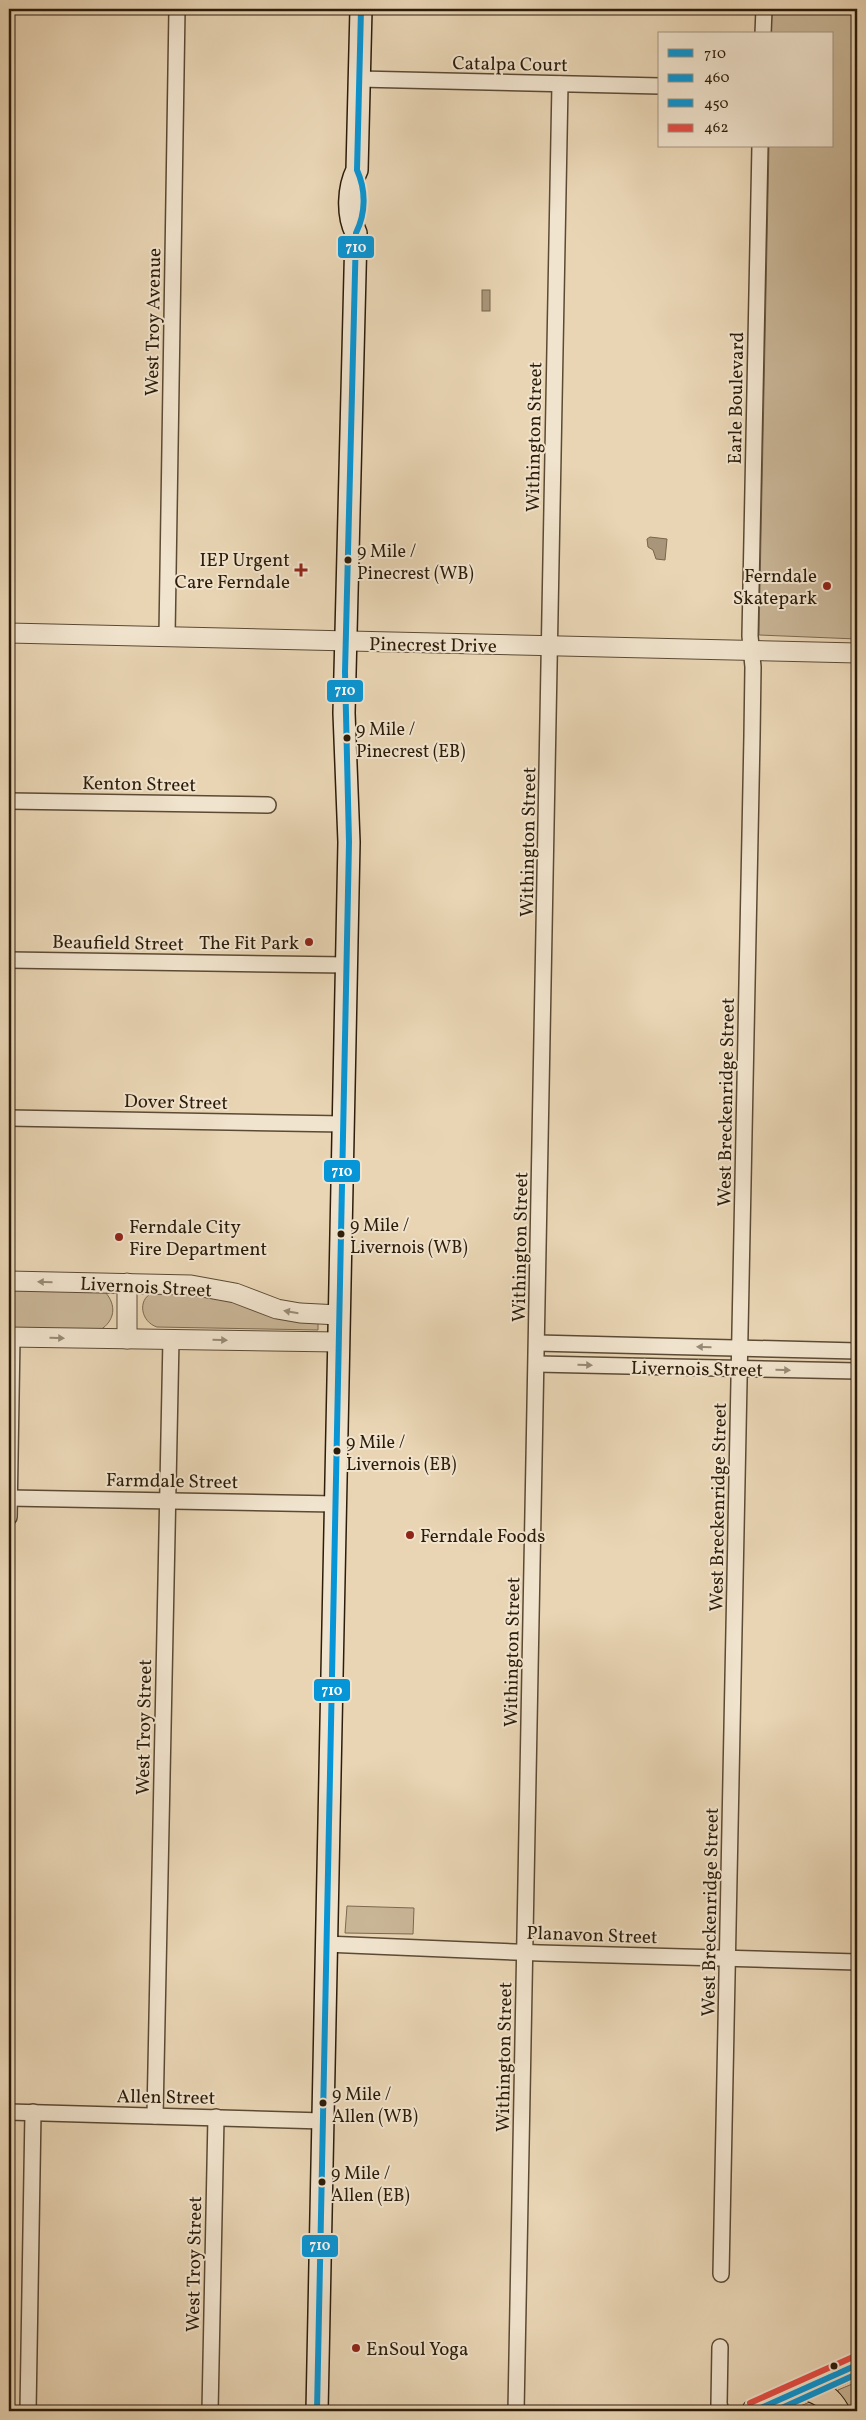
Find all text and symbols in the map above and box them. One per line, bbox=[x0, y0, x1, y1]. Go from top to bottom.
legend bbox=[658, 32, 834, 148]
text: 710 bbox=[704, 44, 726, 65]
street label: Catalpa Court bbox=[452, 51, 568, 79]
text: 460 bbox=[704, 68, 729, 89]
text: 450 bbox=[704, 94, 728, 115]
text: 462 bbox=[704, 118, 728, 139]
line badge: 710 bbox=[337, 235, 375, 259]
text: 710 bbox=[346, 239, 367, 258]
street label: West Troy Avenue bbox=[140, 248, 168, 396]
street label: Earle Boulevard bbox=[723, 331, 751, 465]
street label: Withington Street bbox=[521, 361, 549, 513]
place label: 9 Mile / Pinecrest (WB) bbox=[357, 540, 474, 587]
place label: IEP Urgent Care Ferndale bbox=[174, 548, 290, 596]
marker: 9 Mile / Pinecrest (WB) bbox=[343, 555, 353, 565]
marker: IEP Urgent Care Ferndale bbox=[294, 563, 308, 577]
place label: Ferndale Skatepark bbox=[733, 564, 817, 612]
marker: Ferndale Skatepark bbox=[821, 580, 833, 592]
street label: Pinecrest Drive bbox=[369, 632, 497, 660]
line badge: 710 bbox=[326, 679, 364, 703]
text: 710 bbox=[335, 682, 356, 701]
place label: 9 Mile / Pinecrest (EB) bbox=[356, 718, 465, 765]
marker: 9 Mile / Pinecrest (EB) bbox=[342, 733, 352, 743]
street label: Withington Street bbox=[515, 766, 543, 918]
street label: Kenton Street bbox=[82, 771, 197, 799]
street label: Beaufield Street bbox=[52, 930, 184, 958]
place label: The Fit Park bbox=[199, 931, 299, 957]
marker: The Fit Park bbox=[303, 936, 315, 948]
street label: West Breckenridge Street bbox=[712, 997, 742, 1207]
street label: Dover Street bbox=[124, 1089, 229, 1117]
line badge: 710 bbox=[323, 1159, 361, 1183]
text: 710 bbox=[332, 1163, 353, 1182]
street label: Withington Street bbox=[507, 1171, 535, 1323]
place label: 9 Mile / Livernois (WB) bbox=[350, 1214, 468, 1261]
place label: Ferndale City Fire Department bbox=[129, 1215, 268, 1263]
marker: 9 Mile / Livernois (WB) bbox=[336, 1229, 346, 1239]
marker: Ferndale City Fire Department bbox=[113, 1231, 125, 1243]
street label: Livernois Street bbox=[79, 1272, 213, 1304]
one-way arrow bbox=[37, 1278, 53, 1286]
one-way arrow bbox=[282, 1307, 298, 1315]
one-way arrow bbox=[50, 1334, 66, 1342]
one-way arrow bbox=[212, 1336, 228, 1344]
one-way arrow bbox=[695, 1343, 711, 1351]
street label: Livernois Street bbox=[631, 1356, 764, 1384]
one-way arrow bbox=[578, 1362, 594, 1370]
one-way arrow bbox=[775, 1366, 791, 1374]
street label: West Breckenridge Street bbox=[704, 1402, 734, 1612]
place label: 9 Mile / Livernois (EB) bbox=[346, 1431, 456, 1478]
marker: 9 Mile / Livernois (EB) bbox=[332, 1446, 342, 1456]
street label: Farmdale Street bbox=[106, 1468, 239, 1496]
place label: Ferndale Foods bbox=[420, 1524, 545, 1550]
marker: Ferndale Foods bbox=[404, 1529, 416, 1541]
street label: Withington Street bbox=[499, 1576, 527, 1728]
street label: West Troy Street bbox=[131, 1658, 159, 1795]
line badge: 710 bbox=[313, 1678, 351, 1702]
text: 710 bbox=[322, 1682, 343, 1701]
street label: West Breckenridge Street bbox=[696, 1807, 726, 2017]
street label: Planavon Street bbox=[526, 1921, 658, 1951]
street label: Withington Street bbox=[491, 1981, 519, 2133]
place label: 9 Mile / Allen (WB) bbox=[332, 2083, 418, 2130]
street label: Allen Street bbox=[116, 2084, 216, 2112]
marker: 9 Mile / Allen (WB) bbox=[318, 2098, 328, 2108]
place label: 9 Mile / Allen (EB) bbox=[331, 2162, 410, 2209]
marker: 9 Mile / Allen (EB) bbox=[317, 2177, 327, 2187]
street label: West Troy Street bbox=[181, 2195, 209, 2332]
line badge: 710 bbox=[301, 2234, 339, 2258]
text: 710 bbox=[310, 2237, 331, 2256]
place label: EnSoul Yoga bbox=[366, 2337, 469, 2363]
marker: EnSoul Yoga bbox=[350, 2342, 362, 2354]
unlabelled marker bbox=[829, 2361, 839, 2371]

